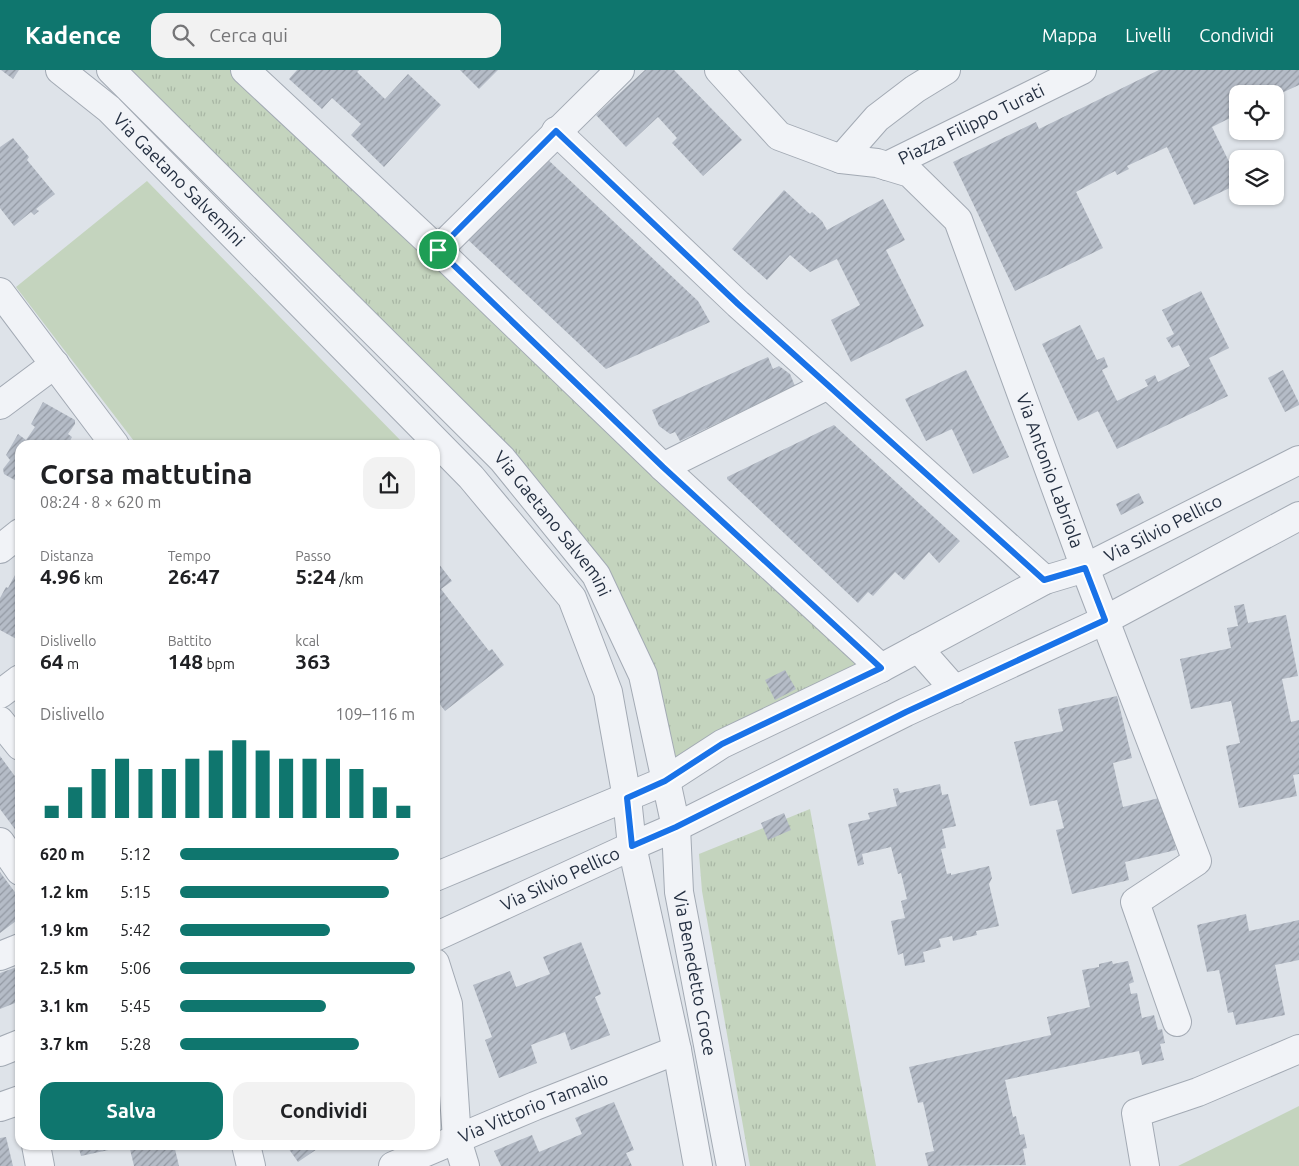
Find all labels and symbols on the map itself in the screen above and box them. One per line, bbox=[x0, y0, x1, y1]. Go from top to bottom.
street label: Piazza Filippo Turati bbox=[895, 79, 1047, 168]
street label: Via Gaetano Salvemini bbox=[110, 108, 249, 250]
pin bbox=[417, 229, 459, 271]
street label: Via Antonio Labriola bbox=[1013, 390, 1088, 550]
street label: Via Gaetano Salvemini bbox=[491, 446, 616, 599]
street label: Via Silvio Pellico bbox=[1101, 490, 1225, 566]
street label: Via Silvio Pellico bbox=[497, 842, 623, 914]
street label: Via Benedetto Croce bbox=[670, 889, 721, 1057]
street label: Via Vittorio Tamalio bbox=[455, 1067, 611, 1146]

